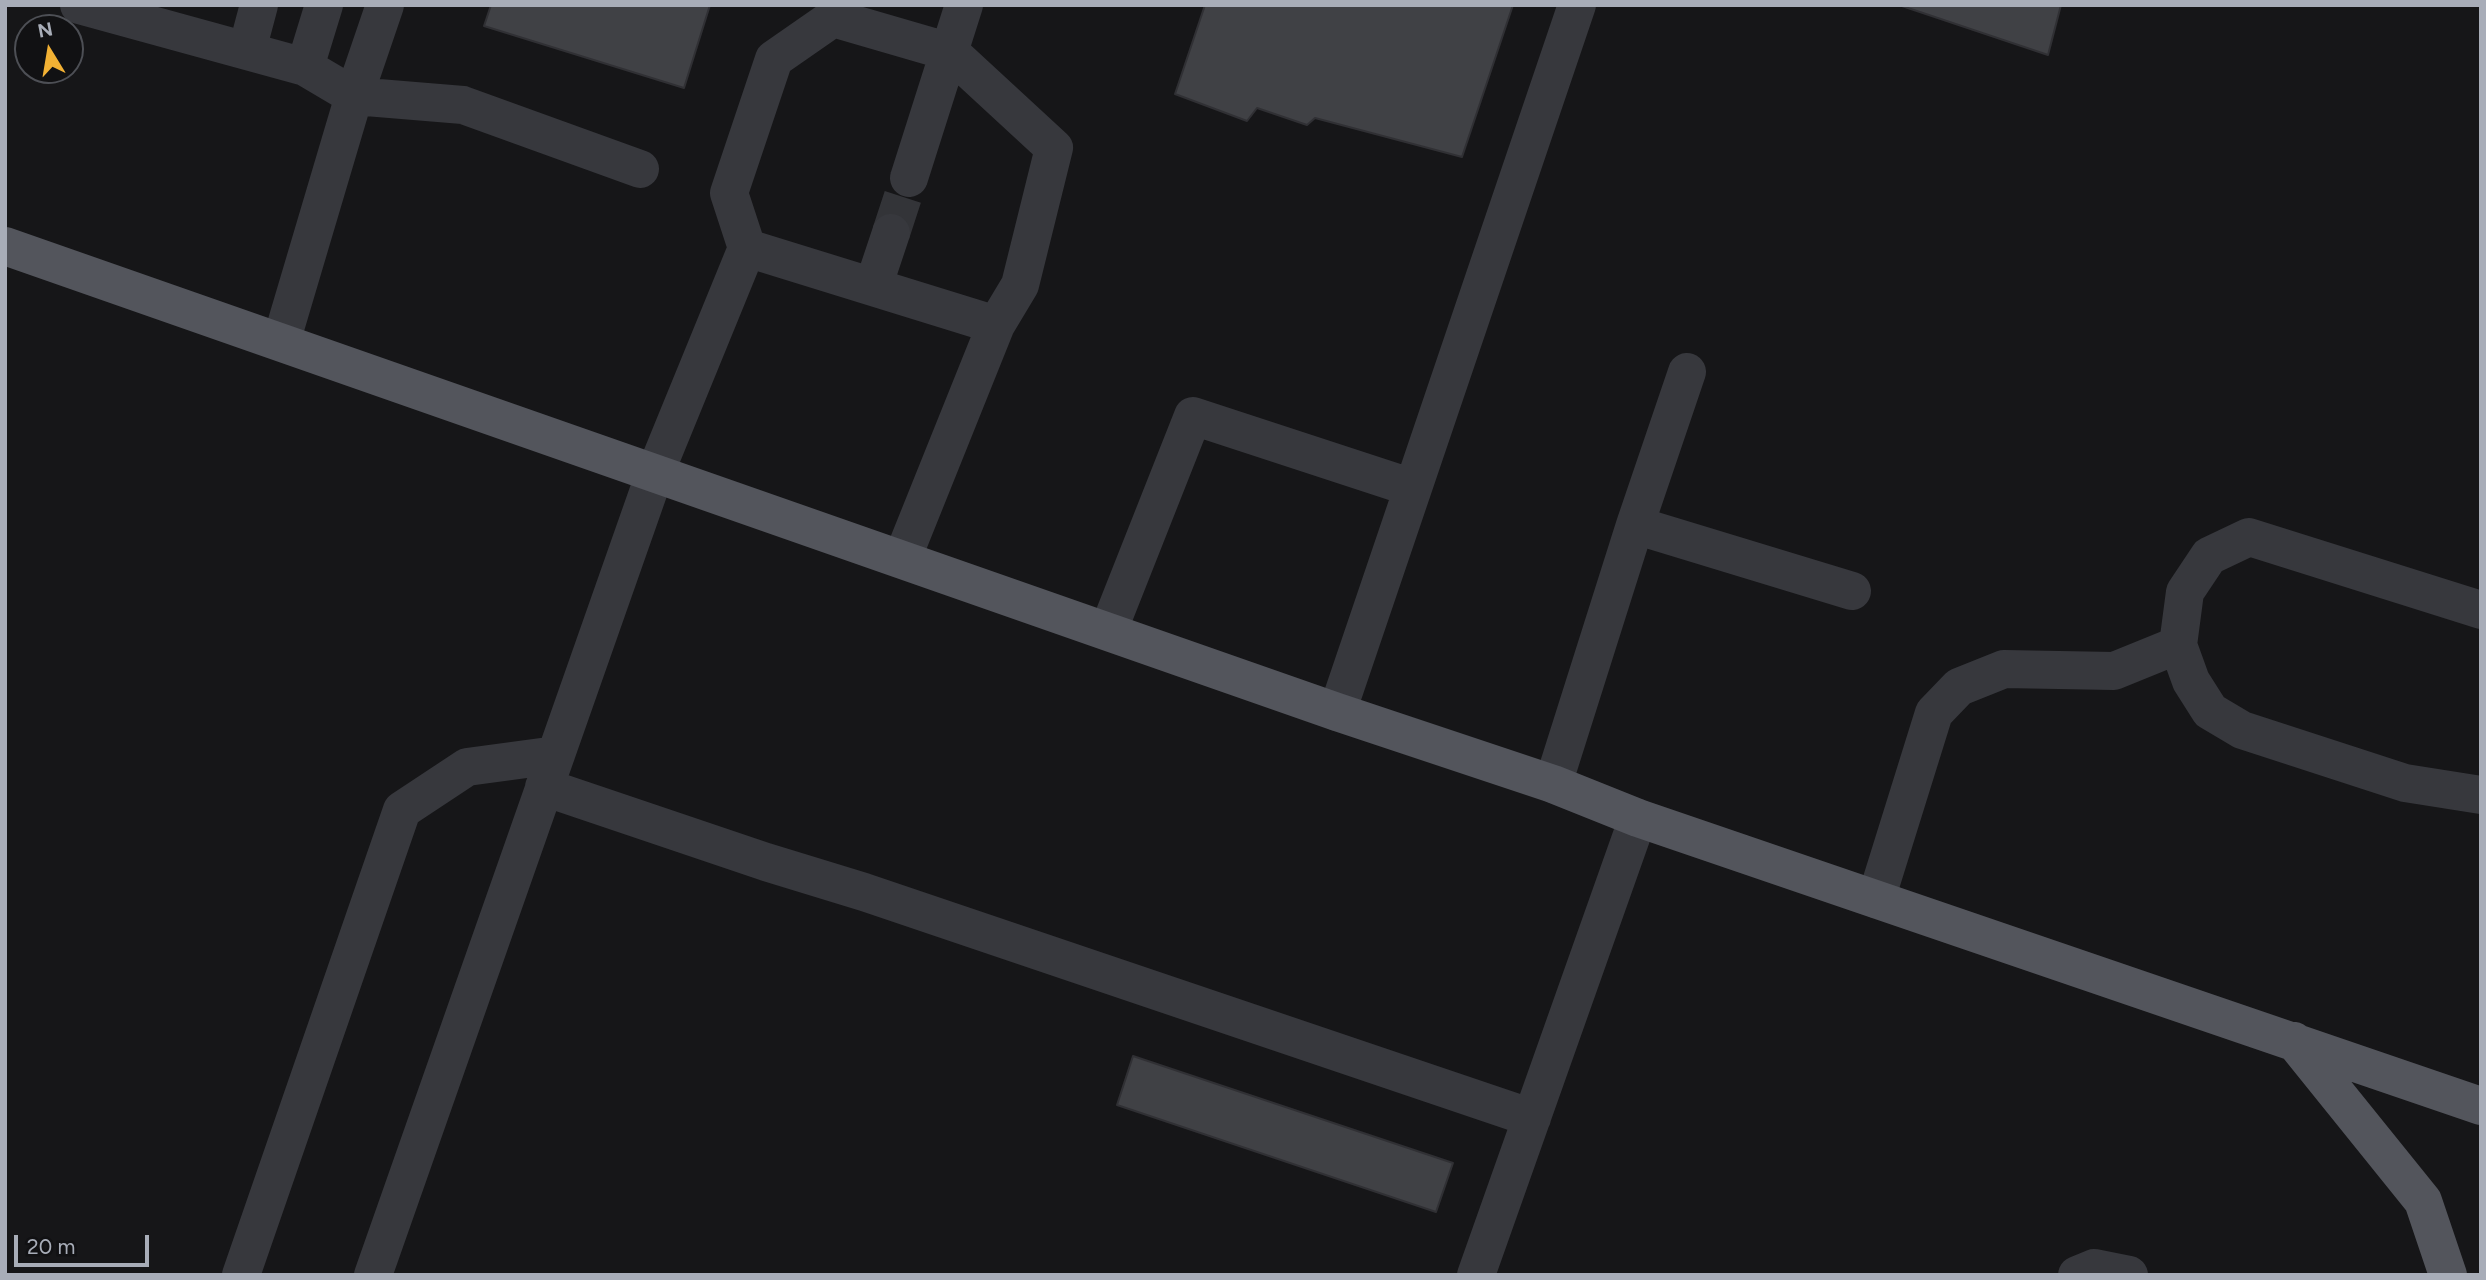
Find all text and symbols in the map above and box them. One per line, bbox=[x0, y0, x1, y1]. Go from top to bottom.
north arrow bbox=[14, 14, 84, 84]
text: N bbox=[36, 17, 55, 43]
scale bar bbox=[18, 1220, 152, 1264]
text: 20 m bbox=[27, 1234, 75, 1259]

